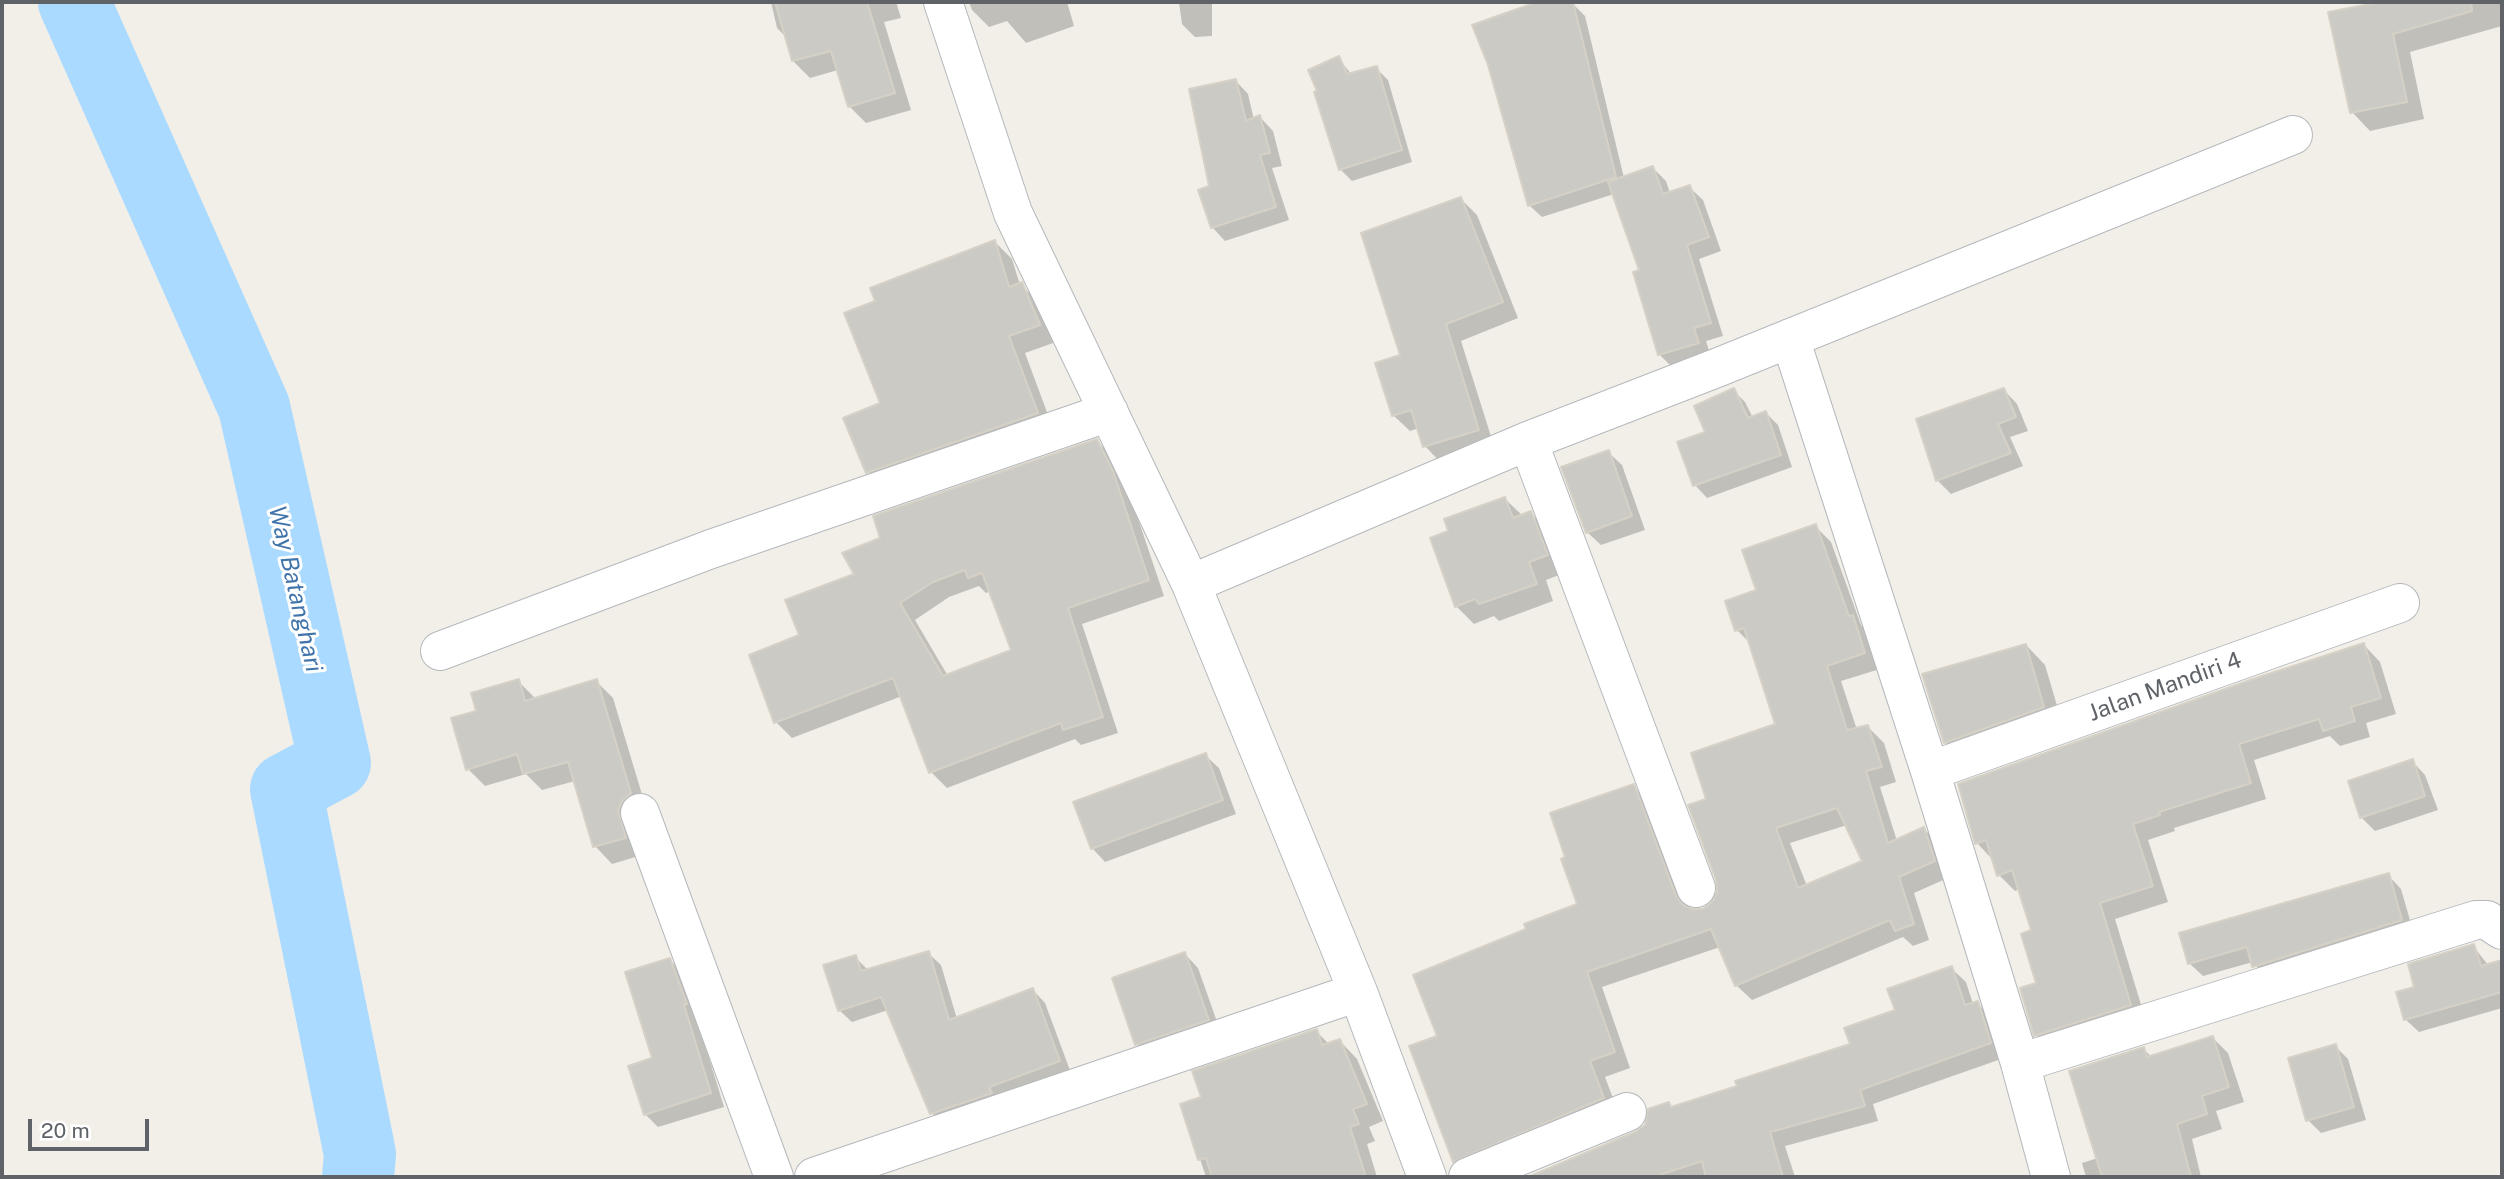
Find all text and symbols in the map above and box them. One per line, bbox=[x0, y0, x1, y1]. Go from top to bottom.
water label: Way Batanghari bbox=[262, 503, 328, 675]
street label: Jalan Mandiri 4 bbox=[2085, 647, 2245, 727]
scale bar bbox=[32, 1106, 152, 1150]
text: 20 m bbox=[41, 1118, 90, 1143]

